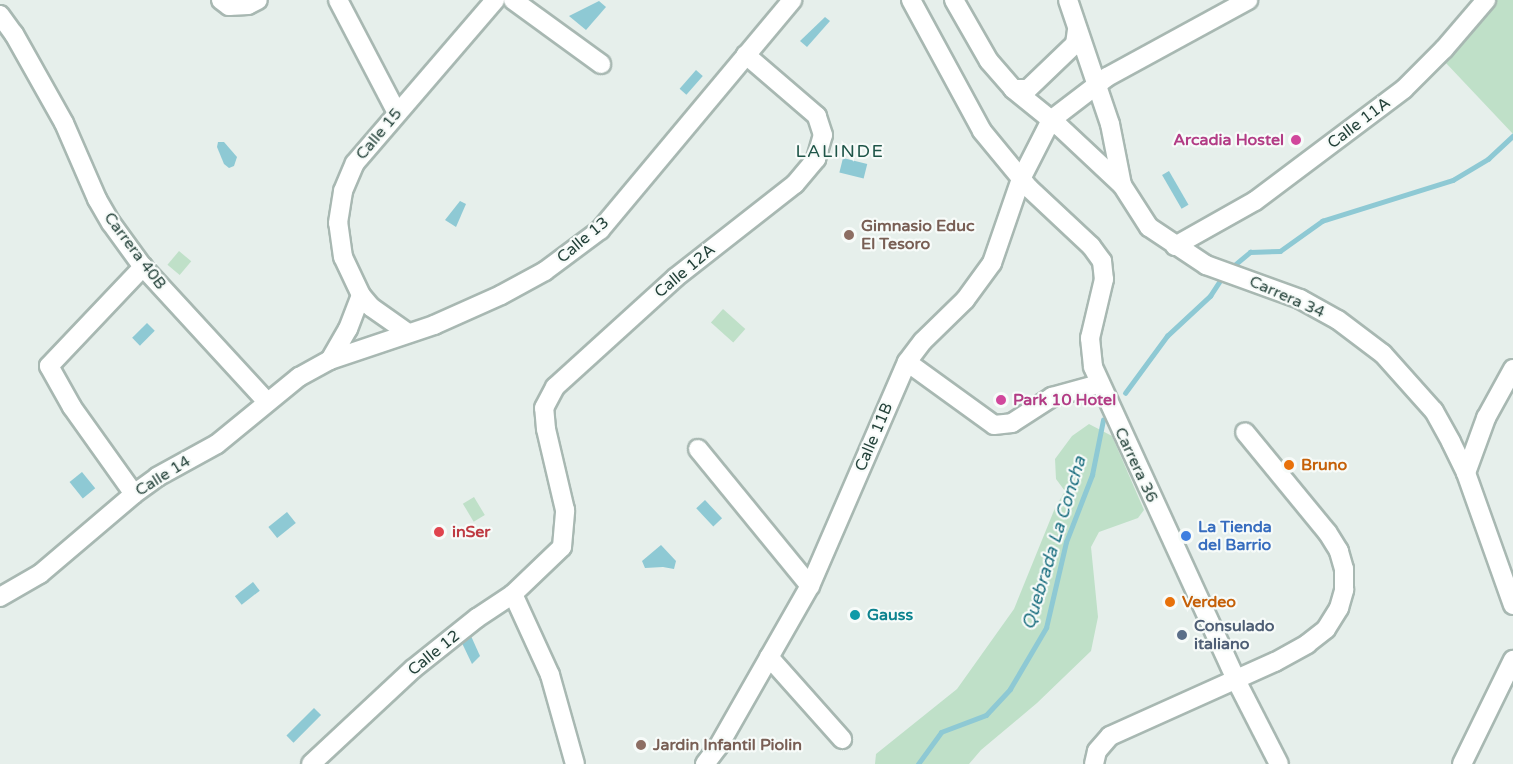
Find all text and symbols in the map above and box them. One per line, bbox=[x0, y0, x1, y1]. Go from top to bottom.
street label: Calle 11A bbox=[1324, 93, 1394, 153]
street label: Calle 15 bbox=[352, 104, 406, 164]
place label: Arcadia Hostel bbox=[1173, 130, 1284, 150]
marker: Arcadia Hostel bbox=[1289, 133, 1303, 147]
district label: LALINDE bbox=[796, 140, 884, 162]
street label: Carrera 40B bbox=[100, 209, 170, 293]
street label: Calle 13 bbox=[553, 213, 613, 267]
place label: Gimnasio Educ El Tesoro bbox=[861, 216, 974, 254]
marker: Gimnasio Educ El Tesoro bbox=[842, 228, 856, 242]
street label: Calle 12A bbox=[651, 240, 719, 302]
street label: Carrera 34 bbox=[1246, 272, 1328, 322]
place label: Park 10 Hotel bbox=[1013, 390, 1116, 410]
marker: Park 10 Hotel bbox=[994, 393, 1008, 407]
street label: Calle 11B bbox=[851, 400, 897, 474]
street label: Carrera 36 bbox=[1110, 424, 1162, 506]
street label: Calle 14 bbox=[132, 452, 194, 500]
water label: Quebrada La Concha bbox=[1017, 454, 1091, 632]
place label: Bruno bbox=[1301, 455, 1347, 475]
marker: Bruno bbox=[1282, 458, 1296, 472]
place label: La Tienda del Barrio bbox=[1198, 517, 1272, 555]
place label: inSer bbox=[452, 522, 490, 542]
marker: inSer bbox=[430, 523, 448, 541]
marker: La Tienda del Barrio bbox=[1179, 529, 1193, 543]
place label: Verdeo bbox=[1182, 592, 1236, 612]
marker: Verdeo bbox=[1163, 595, 1177, 609]
place label: Gauss bbox=[867, 605, 913, 625]
marker: Gauss bbox=[848, 608, 862, 622]
place label: Consulado italiano bbox=[1194, 616, 1275, 654]
street label: Calle 12 bbox=[404, 626, 464, 680]
marker: Consulado italiano bbox=[1175, 628, 1189, 642]
place label: Jardin Infantil Piolin bbox=[653, 735, 802, 755]
marker: Jardin Infantil Piolin bbox=[634, 738, 648, 752]

